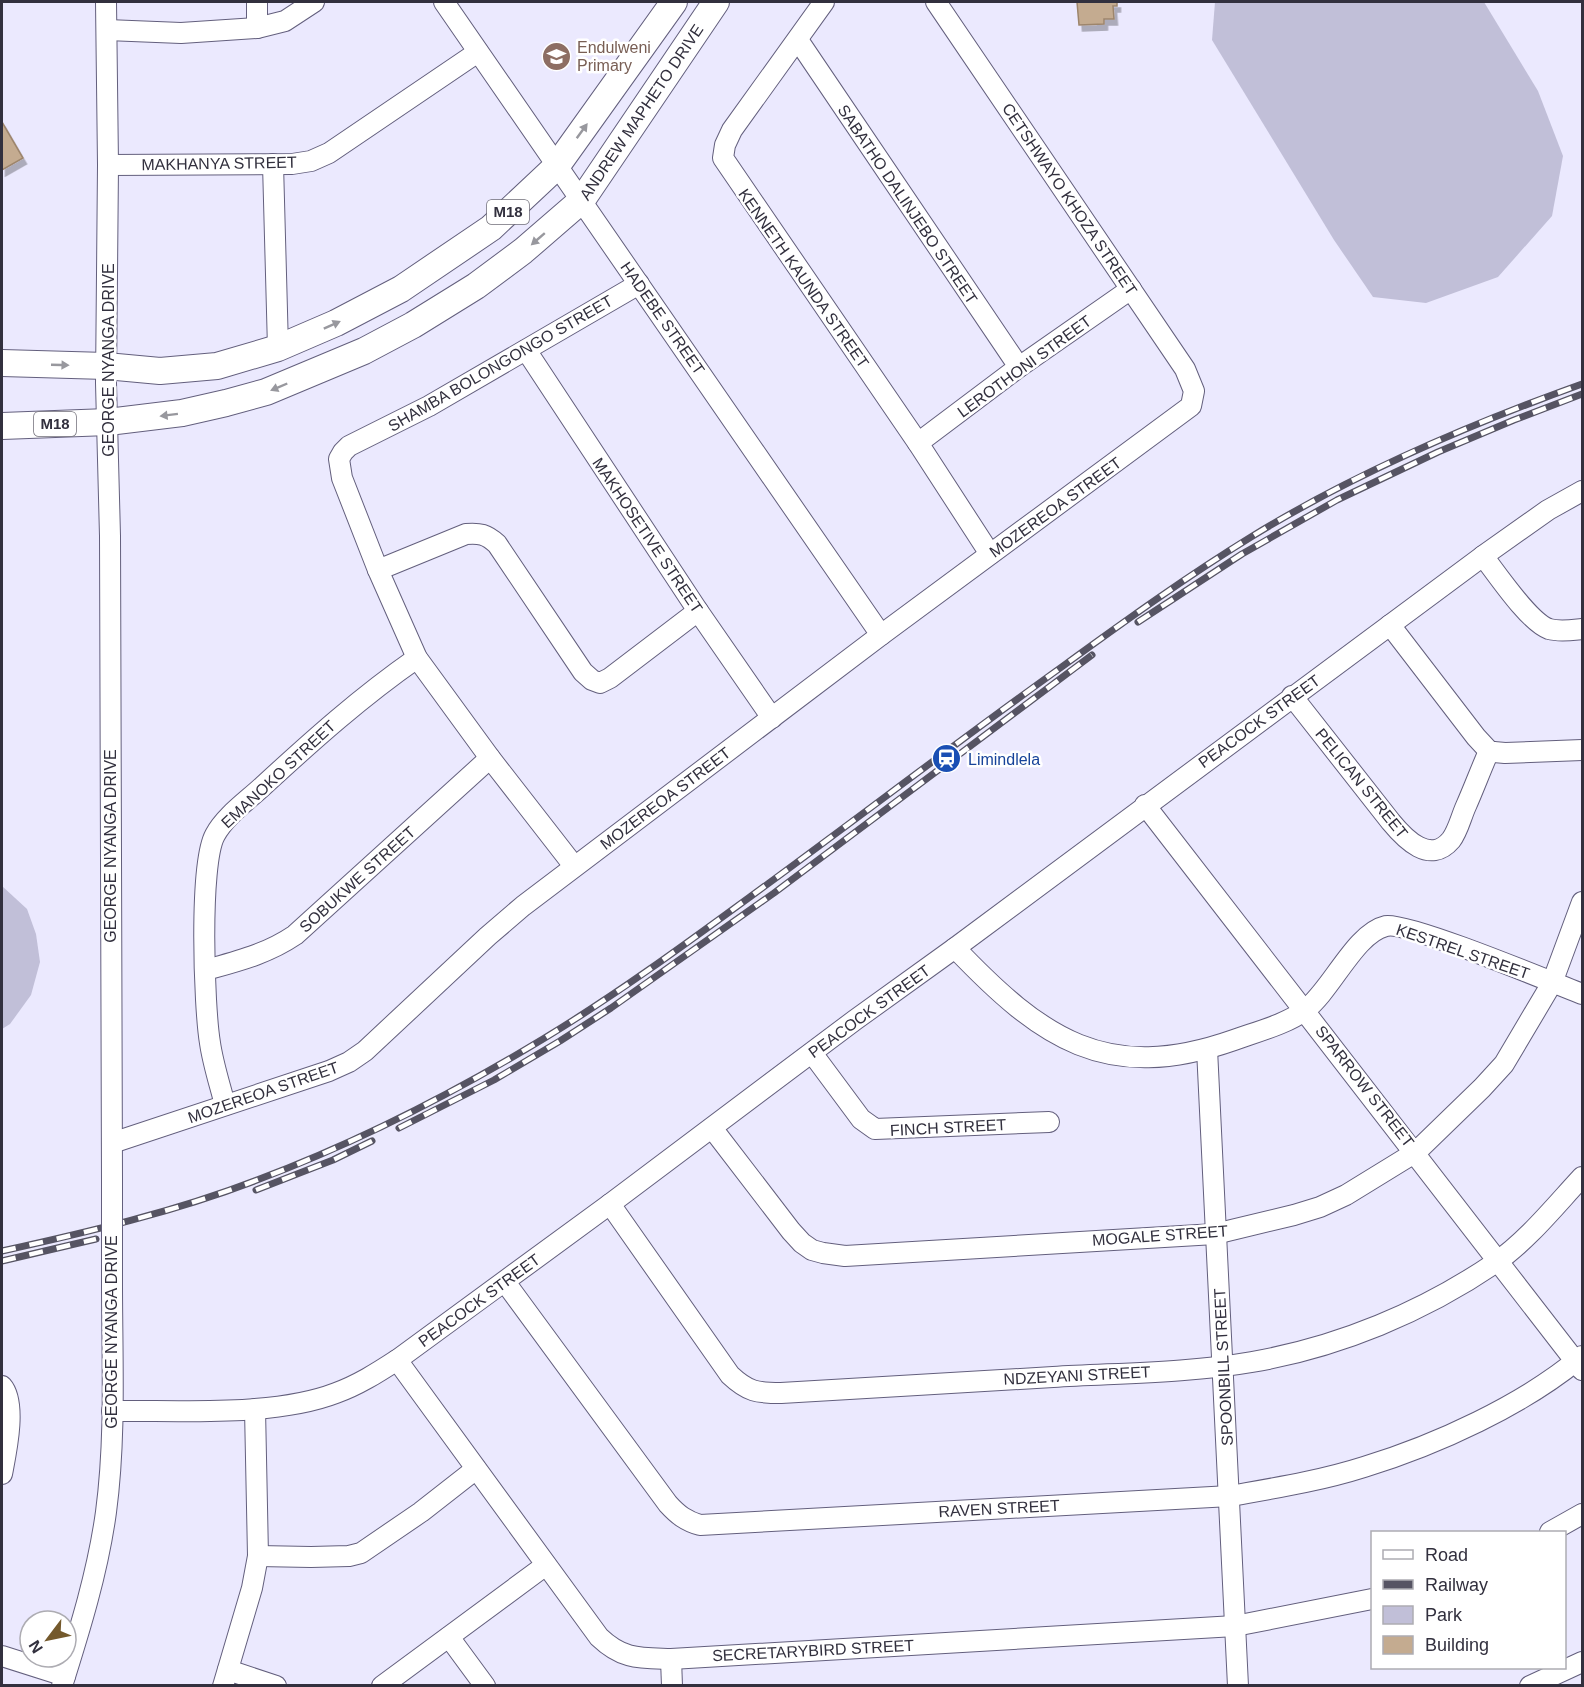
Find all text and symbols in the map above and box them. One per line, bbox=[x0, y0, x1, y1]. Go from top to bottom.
street label: ANDREW MAPHETO DRIVE bbox=[576, 21, 707, 203]
place label: Endulweni Primary bbox=[577, 39, 651, 74]
school or university icon: Endulweni Primary bbox=[540, 40, 572, 72]
street label: CETSHWAYO KHOZA STREET bbox=[999, 100, 1140, 299]
street label: SABATHO DALINJEBO STREET bbox=[834, 102, 981, 307]
one-way arrow bbox=[576, 123, 588, 138]
street label: MAKHANYA STREET bbox=[141, 154, 297, 173]
street label: KENNETH KAUNDA STREET bbox=[735, 186, 872, 371]
road number: M18 bbox=[487, 200, 529, 224]
one-way arrow bbox=[530, 232, 546, 245]
street label: HADEBE STREET bbox=[617, 259, 708, 378]
street label: GEORGE NYANGA DRIVE bbox=[100, 263, 117, 457]
street label: SHAMBA BOLONGONGO STREET bbox=[385, 292, 616, 435]
street label: LEROTHONI STREET bbox=[954, 312, 1095, 421]
one-way arrow bbox=[323, 320, 341, 330]
one-way arrow bbox=[50, 360, 69, 369]
one-way arrow bbox=[270, 382, 287, 391]
one-way arrow bbox=[159, 410, 178, 419]
road number: M18 bbox=[34, 412, 76, 436]
street label: MOZEREOA STREET bbox=[986, 454, 1124, 561]
street label: MAKHOSETIVE STREET bbox=[589, 455, 706, 616]
street label: PEACOCK STREET bbox=[1195, 672, 1323, 771]
street label: EMANOKO STREET bbox=[218, 717, 339, 832]
street label: PELICAN STREET bbox=[1312, 725, 1411, 842]
station icon: Limindlela bbox=[931, 743, 963, 775]
street label: MOZEREOA STREET bbox=[597, 744, 734, 853]
street label: GEORGE NYANGA DRIVE bbox=[102, 749, 119, 943]
place label: Limindlela bbox=[968, 751, 1040, 768]
street label: SOBUKWE STREET bbox=[296, 823, 419, 936]
street label: KESTREL STREET bbox=[1394, 921, 1532, 982]
street label: PEACOCK STREET bbox=[805, 962, 933, 1061]
street label: SPARROW STREET bbox=[1312, 1022, 1417, 1150]
street label: MOZEREOA STREET bbox=[186, 1059, 341, 1126]
street label: FINCH STREET bbox=[889, 1116, 1007, 1139]
street label: MOGALE STREET bbox=[1092, 1222, 1229, 1249]
street label: GEORGE NYANGA DRIVE bbox=[103, 1235, 120, 1429]
street label: PEACOCK STREET bbox=[415, 1251, 543, 1350]
street label: SPOONBILL STREET bbox=[1211, 1288, 1236, 1446]
street label: NDZEYANI STREET bbox=[1003, 1363, 1151, 1388]
street label: RAVEN STREET bbox=[938, 1497, 1060, 1520]
legend bbox=[1371, 1531, 1566, 1669]
text: Road bbox=[1425, 1545, 1468, 1565]
text: Railway bbox=[1425, 1575, 1488, 1595]
text: Park bbox=[1425, 1605, 1463, 1625]
north arrow bbox=[18, 1609, 78, 1669]
text: Building bbox=[1425, 1635, 1489, 1655]
text: N bbox=[25, 1637, 46, 1656]
street label: SECRETARYBIRD STREET bbox=[712, 1637, 915, 1664]

